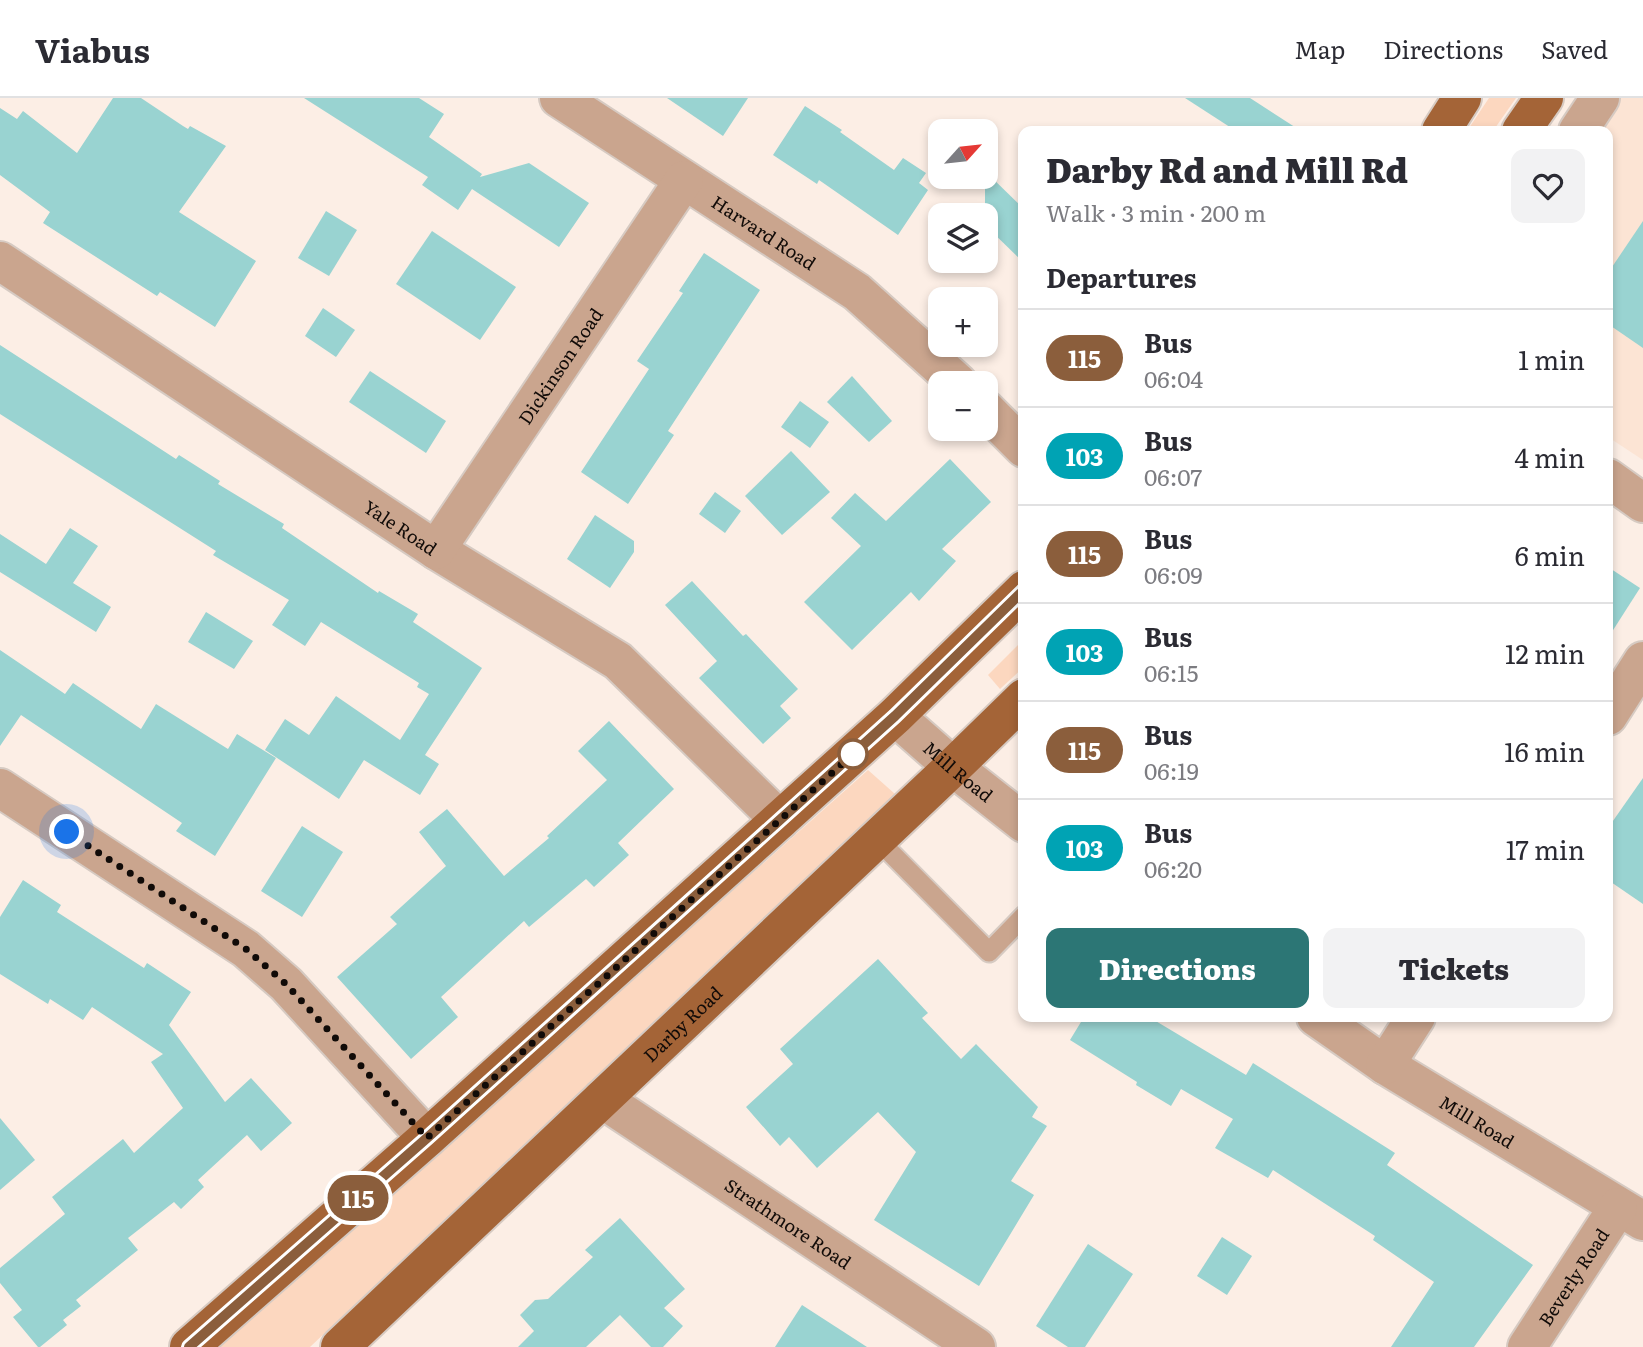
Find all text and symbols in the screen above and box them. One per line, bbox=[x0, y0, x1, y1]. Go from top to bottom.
text: Viabus bbox=[35, 24, 150, 73]
text: Map bbox=[1294, 31, 1345, 66]
text: Directions bbox=[1383, 31, 1503, 66]
text: Saved bbox=[1541, 31, 1608, 66]
north arrow bbox=[928, 119, 998, 189]
map controls bbox=[928, 119, 998, 441]
text: Darby Rd and Mill Rd bbox=[1046, 144, 1408, 193]
button: heart bbox=[1511, 149, 1585, 223]
street label: Harvard Road bbox=[707, 188, 822, 276]
text: Walk · 3 min · 200 m bbox=[1046, 195, 1266, 229]
button: layers bbox=[928, 203, 998, 273]
text: Departures bbox=[1046, 257, 1197, 296]
button: + bbox=[928, 287, 998, 357]
street label: Dickinson Road bbox=[511, 302, 608, 429]
text: Bus bbox=[1144, 322, 1192, 361]
text: 1 min bbox=[1518, 339, 1585, 378]
text: 115 bbox=[1068, 340, 1101, 375]
text: 06:04 bbox=[1144, 361, 1203, 395]
button: − bbox=[928, 371, 998, 441]
text: Bus bbox=[1144, 420, 1192, 459]
text: 4 min bbox=[1514, 437, 1585, 476]
text: 103 bbox=[1066, 438, 1103, 473]
text: 06:07 bbox=[1144, 459, 1202, 493]
street label: Yale Road bbox=[359, 492, 443, 561]
text: Bus bbox=[1144, 518, 1192, 557]
text: 6 min bbox=[1515, 535, 1585, 574]
text: 115 bbox=[1068, 536, 1101, 571]
text: 06:09 bbox=[1144, 557, 1203, 591]
text: Bus bbox=[1144, 616, 1192, 655]
text: 12 min bbox=[1505, 633, 1585, 672]
text: 103 bbox=[1066, 634, 1103, 669]
text: 06:15 bbox=[1144, 655, 1198, 689]
text: Bus bbox=[1144, 714, 1192, 753]
text: 16 min bbox=[1504, 731, 1585, 770]
text: 115 bbox=[1068, 732, 1101, 767]
street label: Mill Road bbox=[918, 734, 999, 808]
unlabelled marker bbox=[838, 739, 868, 769]
text: 06:19 bbox=[1144, 753, 1199, 787]
text: Bus bbox=[1144, 812, 1192, 851]
your location bbox=[49, 814, 84, 849]
text: 17 min bbox=[1506, 829, 1585, 868]
text: 103 bbox=[1066, 830, 1103, 865]
text: 06:20 bbox=[1144, 851, 1202, 885]
button: Directions bbox=[1046, 928, 1309, 1008]
button: Tickets bbox=[1323, 928, 1585, 1008]
street label: Darby Road bbox=[637, 979, 728, 1067]
street label: Mill Road bbox=[1435, 1088, 1520, 1154]
street label: Strathmore Road bbox=[720, 1171, 857, 1275]
line badge: 115 bbox=[318, 1175, 398, 1221]
text: 115 bbox=[342, 1180, 374, 1215]
street label: Beverly Road bbox=[1531, 1222, 1615, 1331]

